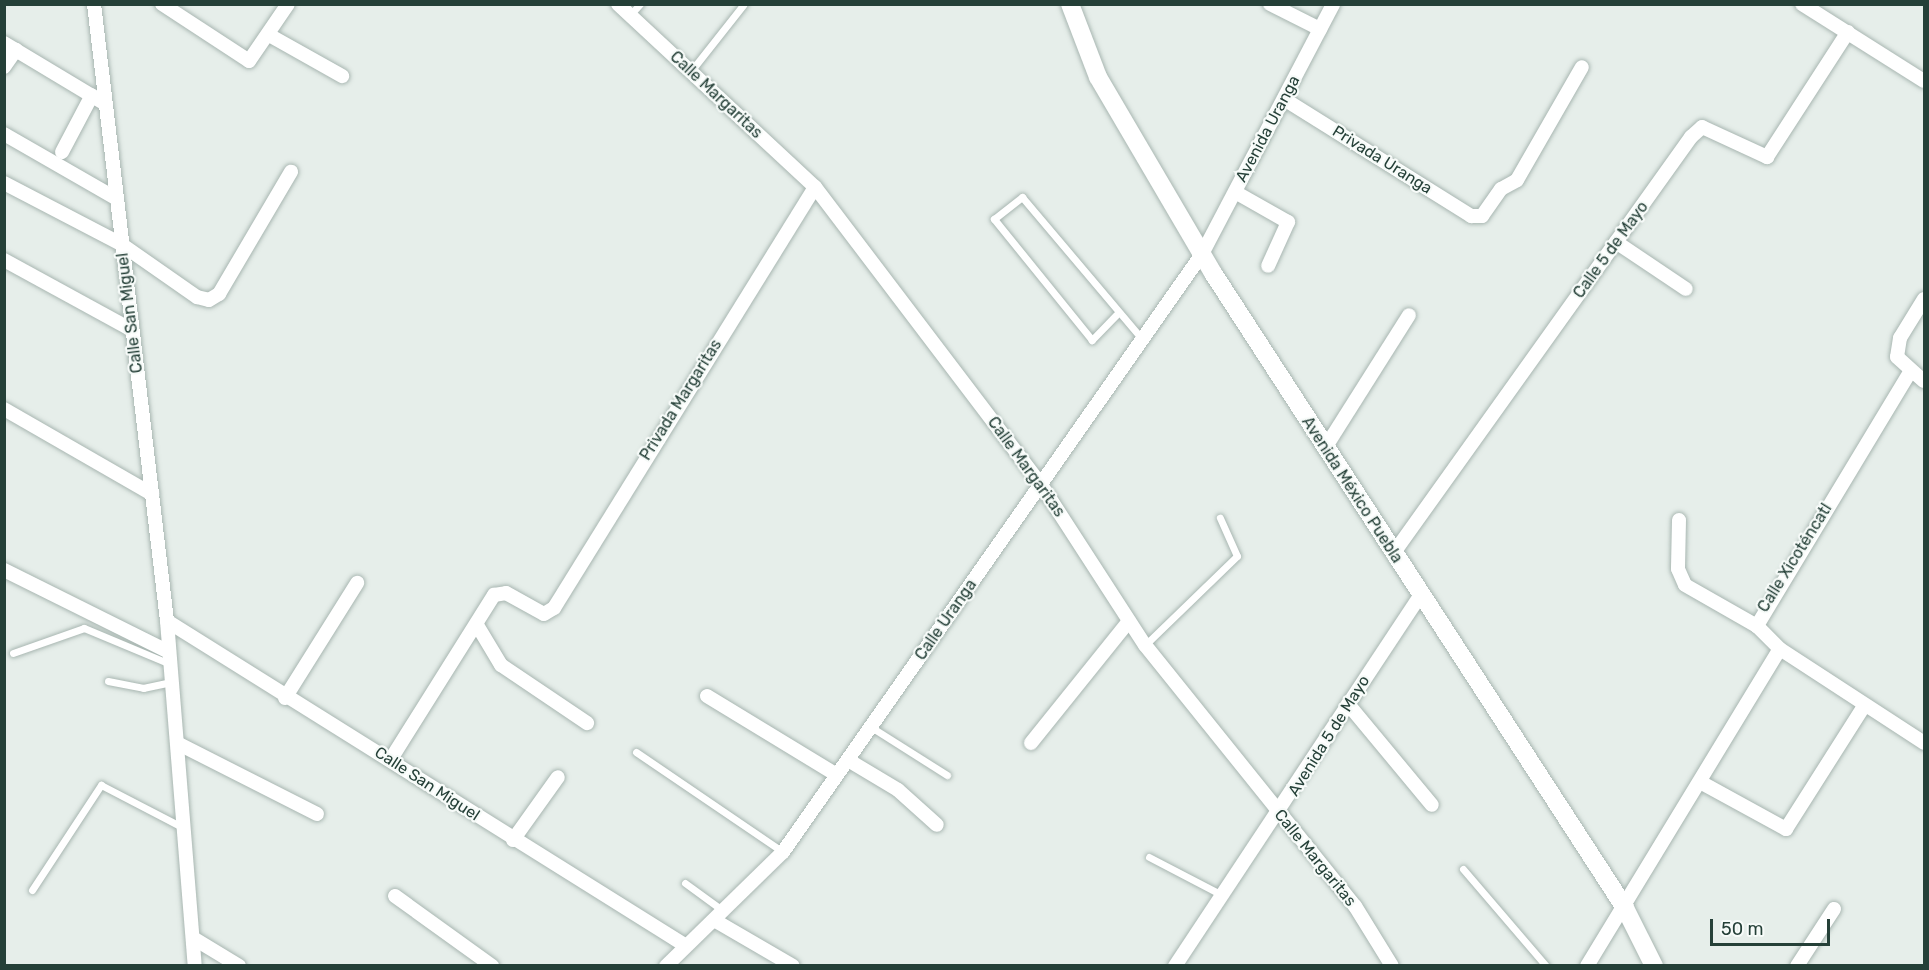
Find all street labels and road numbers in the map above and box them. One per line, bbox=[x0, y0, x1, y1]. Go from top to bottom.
street label: Calle Margaritas bbox=[666, 47, 766, 143]
street label: Avenida Uranga bbox=[1232, 73, 1304, 185]
street label: Privada Uranga bbox=[1329, 122, 1435, 198]
street label: Calle 5 de Mayo bbox=[1569, 198, 1653, 302]
street label: Calle San Miguel bbox=[113, 252, 147, 374]
street label: Privada Margaritas bbox=[636, 336, 726, 464]
street label: Calle Margaritas bbox=[983, 413, 1069, 521]
street label: Avenida México Puebla bbox=[1297, 413, 1407, 567]
street label: Calle Xicoténcatl bbox=[1754, 500, 1836, 616]
street label: Calle Uranga bbox=[911, 576, 981, 664]
street label: Avenida 5 de Mayo bbox=[1284, 672, 1374, 800]
street label: Calle San Miguel bbox=[371, 743, 483, 825]
street label: Calle Margaritas bbox=[1270, 806, 1360, 910]

